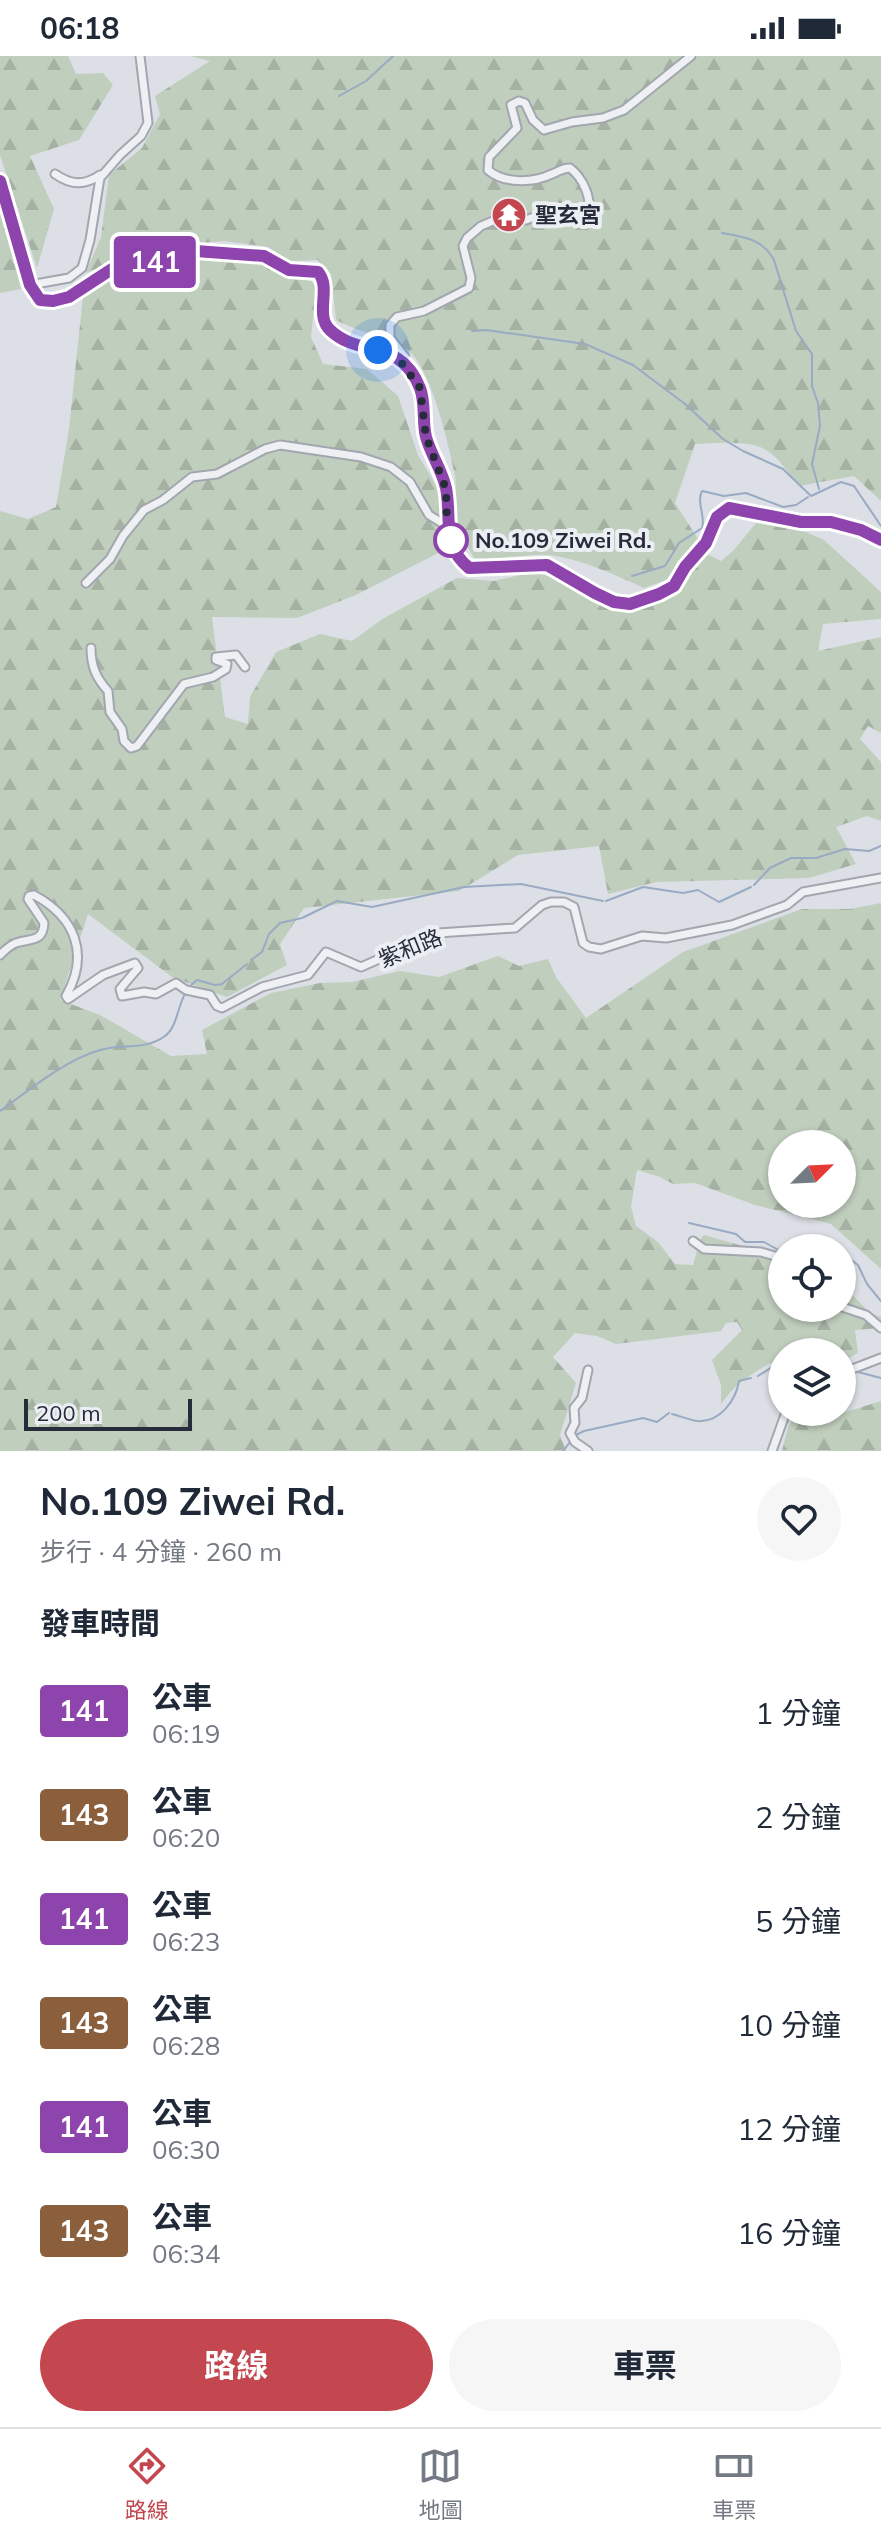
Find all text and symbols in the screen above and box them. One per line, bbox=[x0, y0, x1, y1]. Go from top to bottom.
text: 06:18 bbox=[40, 9, 119, 47]
temple icon: 聖玄宮 bbox=[490, 196, 528, 234]
place label: 聖玄宮 bbox=[535, 201, 601, 229]
line badge: 141 bbox=[109, 236, 201, 288]
text: 141 bbox=[130, 244, 180, 279]
your location bbox=[358, 330, 398, 370]
marker: No.109 Ziwei Rd. bbox=[434, 523, 468, 557]
place label: No.109 Ziwei Rd. bbox=[475, 526, 652, 554]
street label: 紫和路 bbox=[374, 923, 446, 973]
north arrow bbox=[768, 1130, 856, 1218]
map controls bbox=[768, 1130, 856, 1426]
button: locate bbox=[768, 1234, 856, 1322]
button: layers bbox=[768, 1338, 856, 1426]
scale bar bbox=[24, 1395, 192, 1431]
text: 200 m bbox=[36, 1399, 101, 1427]
text: No.109 Ziwei Rd. bbox=[40, 1477, 345, 1525]
button: heart bbox=[757, 1477, 841, 1561]
text: 步行 · 4 分鐘 · 260 m bbox=[40, 1535, 282, 1568]
text: 發車時間 bbox=[40, 1604, 160, 1642]
text: 公車 bbox=[152, 1678, 212, 1716]
text: 141 bbox=[59, 1693, 109, 1728]
text: 1 分鐘 bbox=[755, 1694, 841, 1732]
text: 06:19 bbox=[152, 1717, 220, 1750]
text: 公車 bbox=[152, 1782, 212, 1820]
text: 143 bbox=[59, 1797, 109, 1832]
text: 2 分鐘 bbox=[755, 1798, 841, 1836]
text: 06:20 bbox=[152, 1821, 220, 1854]
text: 公車 bbox=[152, 1886, 212, 1924]
text: 141 bbox=[59, 1901, 109, 1936]
text: 5 分鐘 bbox=[755, 1902, 841, 1940]
text: 06:23 bbox=[152, 1925, 220, 1958]
text: 公車 bbox=[152, 1990, 212, 2028]
text: 143 bbox=[59, 2005, 109, 2040]
text: 10 分鐘 bbox=[737, 2006, 841, 2044]
text: 06:28 bbox=[152, 2029, 220, 2062]
text: 公車 bbox=[152, 2094, 212, 2132]
text: 141 bbox=[59, 2109, 109, 2144]
text: 12 分鐘 bbox=[737, 2110, 841, 2148]
text: 06:30 bbox=[152, 2133, 220, 2166]
text: 公車 bbox=[152, 2198, 212, 2236]
text: 143 bbox=[59, 2213, 109, 2248]
text: 16 分鐘 bbox=[737, 2214, 841, 2252]
text: 06:34 bbox=[152, 2237, 220, 2270]
button: 路線 bbox=[40, 2319, 433, 2411]
button: 車票 bbox=[449, 2319, 841, 2411]
tab: 路線 bbox=[125, 2444, 169, 2524]
tab: 地圖 bbox=[418, 2444, 462, 2524]
tab: 車票 bbox=[712, 2444, 756, 2524]

